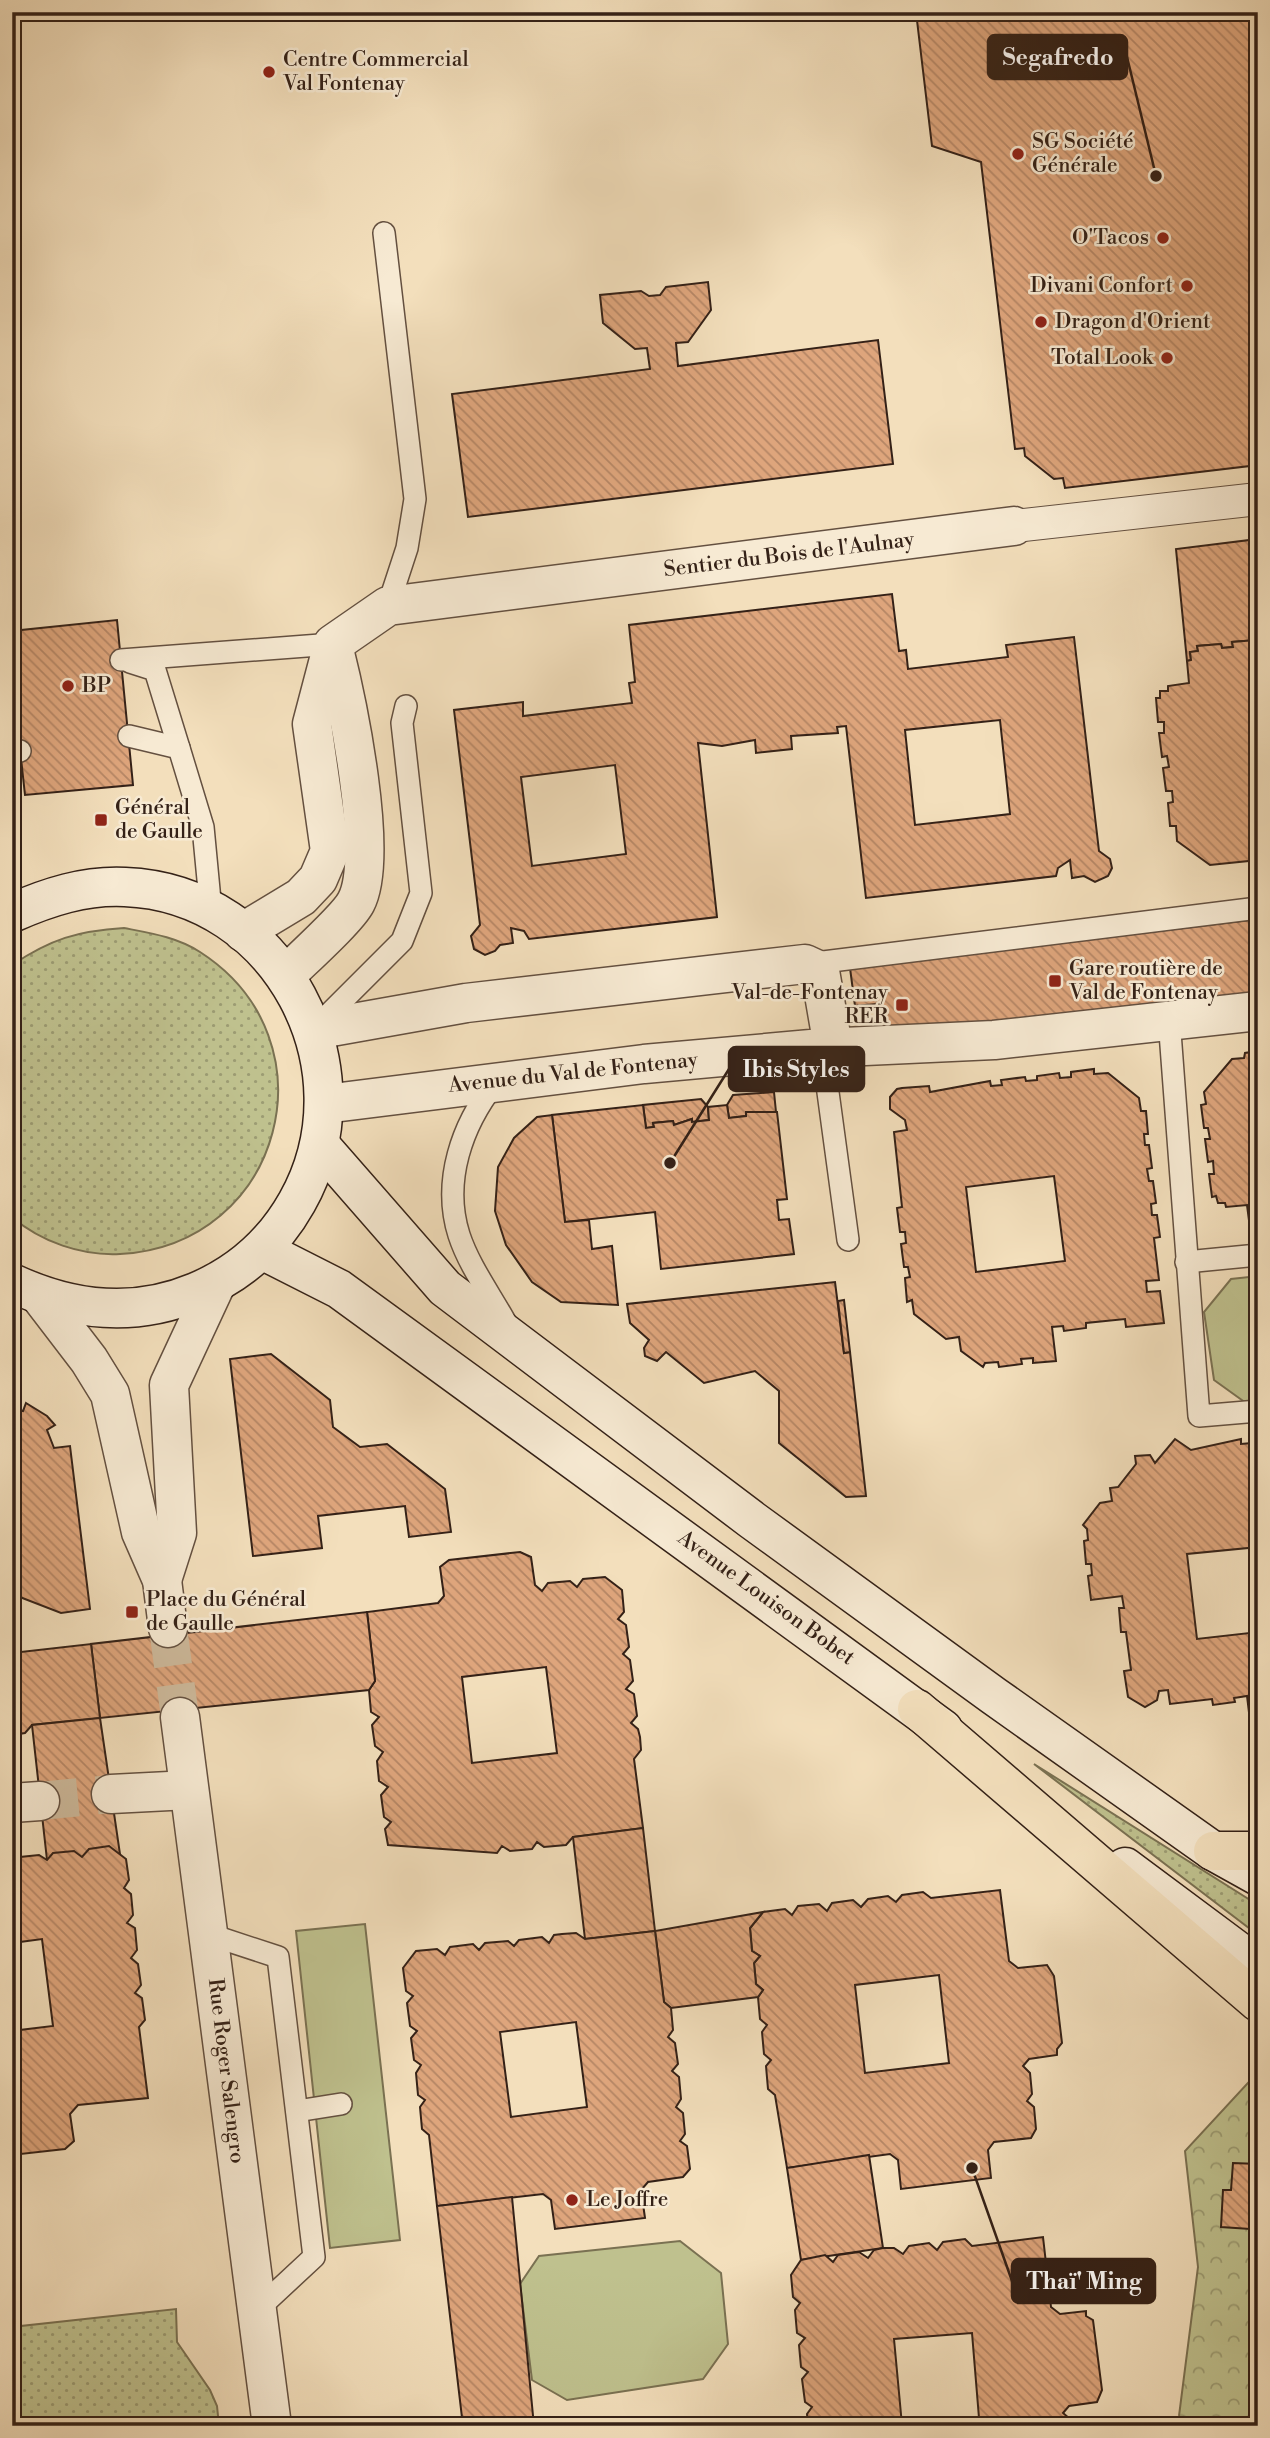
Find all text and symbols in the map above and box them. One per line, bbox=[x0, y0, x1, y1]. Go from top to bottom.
callout: Segafredo bbox=[988, 35, 1127, 79]
text: Segafredo bbox=[1003, 44, 1113, 72]
place label: Centre Commercial Val Fontenay bbox=[282, 47, 469, 97]
marker: Centre Commercial Val Fontenay bbox=[261, 64, 277, 80]
place label: SG Société Générale bbox=[1032, 129, 1134, 179]
marker: SG Société Générale bbox=[1010, 146, 1026, 162]
place label: O'Tacos bbox=[1072, 225, 1149, 251]
marker: O'Tacos bbox=[1155, 230, 1171, 246]
place label: Divani Confort bbox=[1030, 273, 1174, 299]
marker: Divani Confort bbox=[1179, 278, 1195, 294]
place label: Dragon d'Orient bbox=[1055, 309, 1211, 335]
marker: Dragon d'Orient bbox=[1033, 314, 1049, 330]
place label: Total Look bbox=[1051, 345, 1154, 371]
marker: Total Look bbox=[1159, 350, 1175, 366]
street label: Sentier du Bois de l'Aulnay bbox=[662, 527, 917, 583]
place label: BP bbox=[81, 673, 111, 699]
marker: BP bbox=[60, 678, 76, 694]
place label: Général de Gaulle bbox=[115, 795, 203, 845]
marker: Général de Gaulle bbox=[93, 812, 109, 828]
place label: Gare routière de Val de Fontenay bbox=[1068, 956, 1223, 1006]
marker: Gare routière de Val de Fontenay bbox=[1047, 973, 1063, 989]
place label: Val-de-Fontenay RER bbox=[730, 980, 889, 1030]
marker: Val-de-Fontenay RER bbox=[894, 997, 910, 1013]
street label: Avenue du Val de Fontenay bbox=[446, 1047, 700, 1099]
callout: Ibis Styles bbox=[729, 1047, 864, 1091]
text: Ibis Styles bbox=[742, 1056, 850, 1084]
street label: Avenue Louison Bobet bbox=[672, 1524, 860, 1671]
place label: Place du Général de Gaulle bbox=[146, 1587, 306, 1637]
marker: Place du Général de Gaulle bbox=[124, 1604, 140, 1620]
street label: Rue Roger Salengro bbox=[202, 1977, 250, 2165]
place label: Le Joffre bbox=[586, 2187, 668, 2213]
marker: Le Joffre bbox=[564, 2192, 580, 2208]
callout: Thaï' Ming bbox=[1012, 2259, 1155, 2303]
text: Thaï' Ming bbox=[1026, 2268, 1143, 2296]

